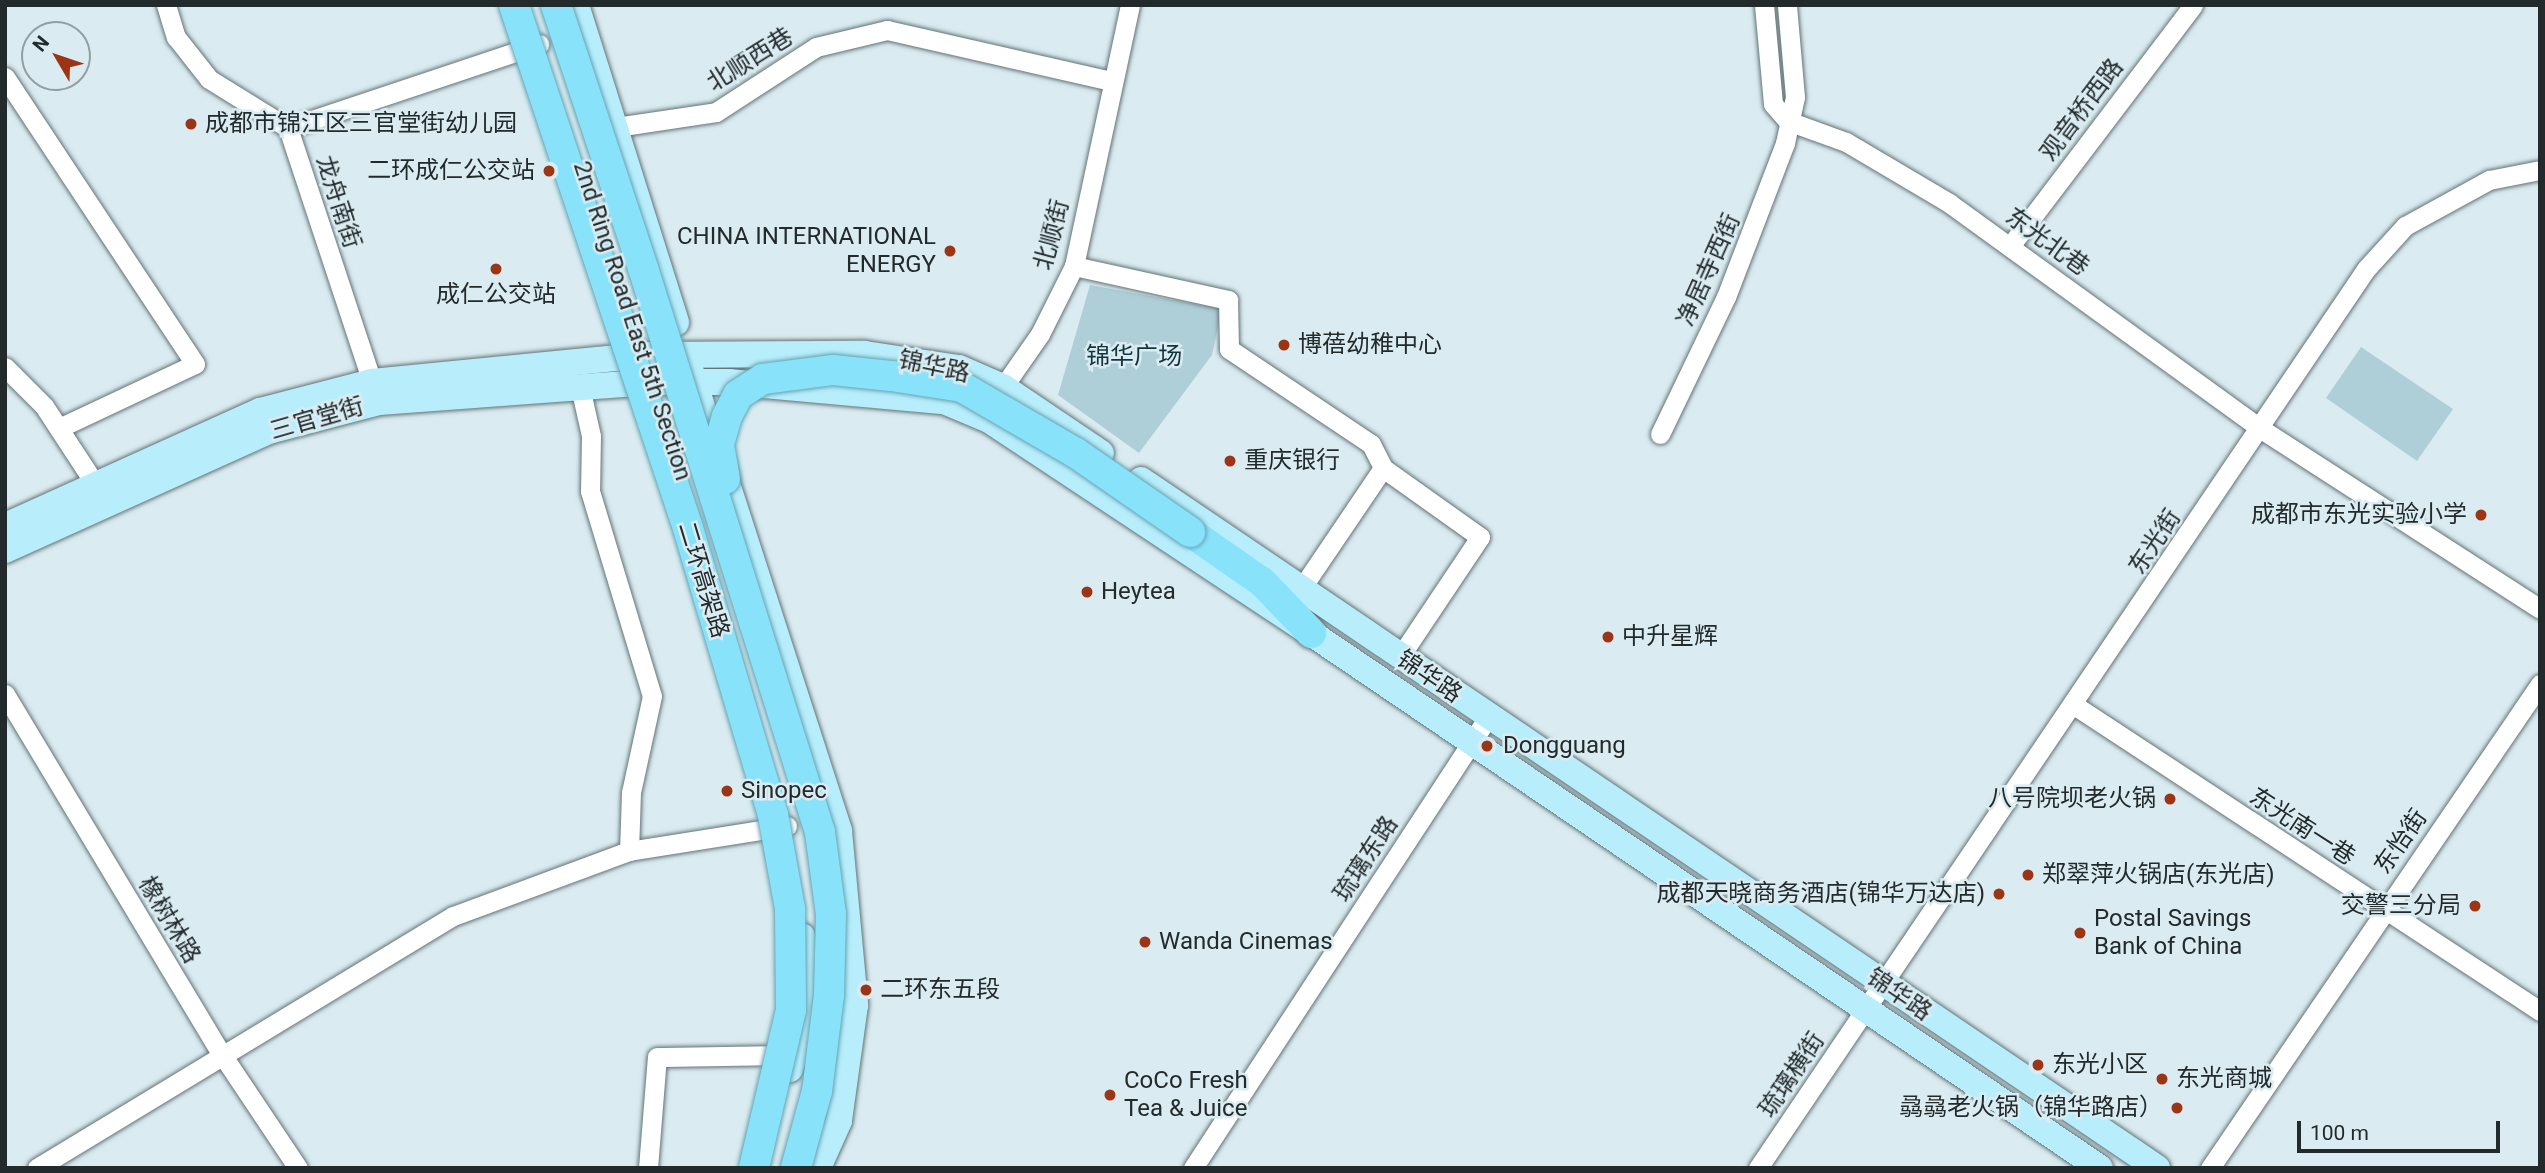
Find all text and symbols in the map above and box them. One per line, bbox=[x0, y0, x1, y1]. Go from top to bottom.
north arrow bbox=[21, 21, 91, 91]
street label: 北顺西巷 bbox=[702, 22, 798, 98]
text: N bbox=[28, 31, 54, 56]
street label: 观音桥西路 bbox=[2034, 53, 2130, 167]
place label: 成都市锦江区三官堂街幼儿园 bbox=[205, 110, 517, 138]
marker: 成都市锦江区三官堂街幼儿园 bbox=[183, 116, 199, 132]
street label: 龙舟南街 bbox=[309, 152, 367, 252]
place label: 二环成仁公交站 bbox=[367, 157, 535, 185]
street label: 2nd Ring Road East 5th Section bbox=[567, 158, 697, 484]
marker: 二环成仁公交站 bbox=[541, 163, 557, 179]
street label: 北顺街 bbox=[1029, 196, 1075, 274]
street label: 东光北巷 bbox=[2000, 202, 2094, 282]
street label: 净居寺西街 bbox=[1671, 209, 1747, 331]
place label: CHINA INTERNATIONAL ENERGY bbox=[677, 223, 936, 279]
marker: CHINA INTERNATIONAL ENERGY bbox=[942, 243, 958, 259]
marker: 成仁公交站 bbox=[488, 261, 504, 277]
place label: 成仁公交站 bbox=[436, 281, 556, 309]
place label: 博蓓幼稚中心 bbox=[1298, 331, 1442, 359]
marker: 博蓓幼稚中心 bbox=[1276, 337, 1292, 353]
park label: 锦华广场 bbox=[1086, 343, 1182, 371]
street label: 锦华路 bbox=[896, 345, 972, 389]
street label: 三官堂街 bbox=[267, 392, 367, 446]
place label: 重庆银行 bbox=[1244, 447, 1340, 475]
marker: 重庆银行 bbox=[1222, 453, 1238, 469]
place label: 成都市东光实验小学 bbox=[2251, 501, 2467, 529]
street label: 东光街 bbox=[2123, 504, 2187, 580]
marker: 成都市东光实验小学 bbox=[2473, 507, 2489, 523]
street label: 二环高架路 bbox=[672, 518, 734, 642]
place label: Heytea bbox=[1101, 578, 1176, 606]
marker: Heytea bbox=[1079, 584, 1095, 600]
place label: 中升星辉 bbox=[1622, 623, 1718, 651]
marker: 中升星辉 bbox=[1600, 629, 1616, 645]
street label: 锦华路 bbox=[1391, 645, 1467, 709]
place label: Dongguang bbox=[1503, 732, 1626, 760]
marker: Dongguang bbox=[1477, 736, 1497, 756]
place label: Sinopec bbox=[741, 777, 827, 805]
street label: 东光南一巷 bbox=[2244, 782, 2360, 872]
marker: Sinopec bbox=[719, 783, 735, 799]
place label: 八号院坝老火锅 bbox=[1988, 785, 2156, 813]
marker: 八号院坝老火锅 bbox=[2162, 791, 2178, 807]
street label: 东怡街 bbox=[2369, 804, 2433, 880]
street label: 琉璃东路 bbox=[1328, 811, 1404, 907]
place label: 郑翠萍火锅店(东光店) bbox=[2042, 861, 2275, 889]
marker: 郑翠萍火锅店(东光店) bbox=[2020, 867, 2036, 883]
street label: 橡树林路 bbox=[132, 871, 206, 969]
place label: 成都天晓商务酒店(锦华万达店) bbox=[1656, 880, 1985, 908]
marker: 成都天晓商务酒店(锦华万达店) bbox=[1991, 886, 2007, 902]
place label: 交警三分局 bbox=[2341, 892, 2461, 920]
marker: 交警三分局 bbox=[2467, 898, 2483, 914]
place label: Postal Savings Bank of China bbox=[2094, 905, 2251, 961]
marker: Postal Savings Bank of China bbox=[2072, 925, 2088, 941]
place label: Wanda Cinemas bbox=[1159, 928, 1333, 956]
marker: Wanda Cinemas bbox=[1137, 934, 1153, 950]
street label: 锦华路 bbox=[1861, 963, 1937, 1027]
place label: 二环东五段 bbox=[880, 976, 1000, 1004]
marker: 二环东五段 bbox=[858, 982, 874, 998]
street label: 琉璃横街 bbox=[1753, 1027, 1831, 1123]
place label: 东光小区 bbox=[2052, 1051, 2148, 1079]
marker: 东光小区 bbox=[2030, 1057, 2046, 1073]
place label: 东光商城 bbox=[2176, 1065, 2272, 1093]
place label: CoCo Fresh Tea & Juice bbox=[1124, 1067, 1248, 1123]
marker: 东光商城 bbox=[2154, 1071, 2170, 1087]
marker: CoCo Fresh Tea & Juice bbox=[1102, 1087, 1118, 1103]
place label: 骉骉老火锅（锦华路店） bbox=[1899, 1094, 2163, 1122]
marker: 骉骉老火锅（锦华路店） bbox=[2169, 1100, 2185, 1116]
scale bar bbox=[2300, 1106, 2503, 1150]
text: 100 m bbox=[2310, 1121, 2369, 1145]

